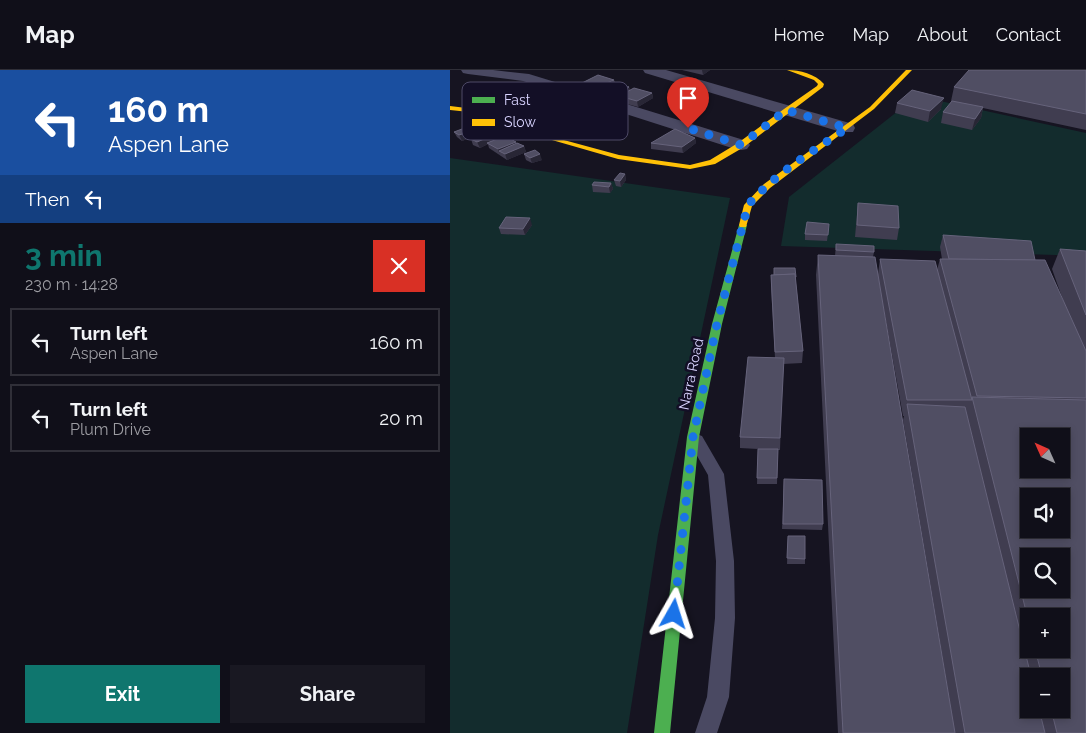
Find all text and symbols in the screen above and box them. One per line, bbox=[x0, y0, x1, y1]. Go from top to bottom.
text: Map bbox=[25, 20, 75, 49]
text: Home bbox=[773, 24, 824, 45]
text: Map bbox=[852, 24, 889, 45]
text: About bbox=[917, 24, 968, 45]
text: Contact bbox=[996, 24, 1061, 45]
pin bbox=[667, 77, 709, 128]
legend bbox=[462, 82, 628, 140]
icon: arrive bbox=[674, 84, 702, 112]
text: 160 m bbox=[108, 89, 209, 130]
icon: left bbox=[25, 90, 90, 155]
text: Fast bbox=[504, 92, 531, 108]
text: Slow bbox=[504, 114, 536, 130]
text: Aspen Lane bbox=[108, 131, 229, 157]
icon: left bbox=[80, 185, 108, 213]
text: Then bbox=[25, 188, 70, 210]
text: 3 min bbox=[25, 238, 103, 273]
button: close bbox=[373, 240, 425, 292]
text: 230 m · 14:28 bbox=[25, 275, 118, 294]
text: Turn left bbox=[70, 322, 147, 344]
icon: left bbox=[27, 328, 55, 356]
text: 160 m bbox=[369, 331, 423, 353]
street label: Narra Road bbox=[676, 337, 706, 411]
text: Aspen Lane bbox=[70, 344, 158, 363]
text: Turn left bbox=[70, 398, 147, 420]
icon: left bbox=[27, 404, 55, 432]
text: 20 m bbox=[379, 407, 423, 429]
text: Plum Drive bbox=[70, 420, 151, 439]
north arrow bbox=[1020, 428, 1070, 478]
map controls bbox=[1020, 428, 1070, 718]
button: sound bbox=[1020, 488, 1070, 538]
button: search bbox=[1020, 548, 1070, 598]
position arrow bbox=[647, 587, 699, 639]
button: + bbox=[1020, 608, 1070, 658]
button: Exit bbox=[25, 665, 220, 723]
button: Share bbox=[230, 665, 425, 723]
button: − bbox=[1020, 668, 1070, 718]

